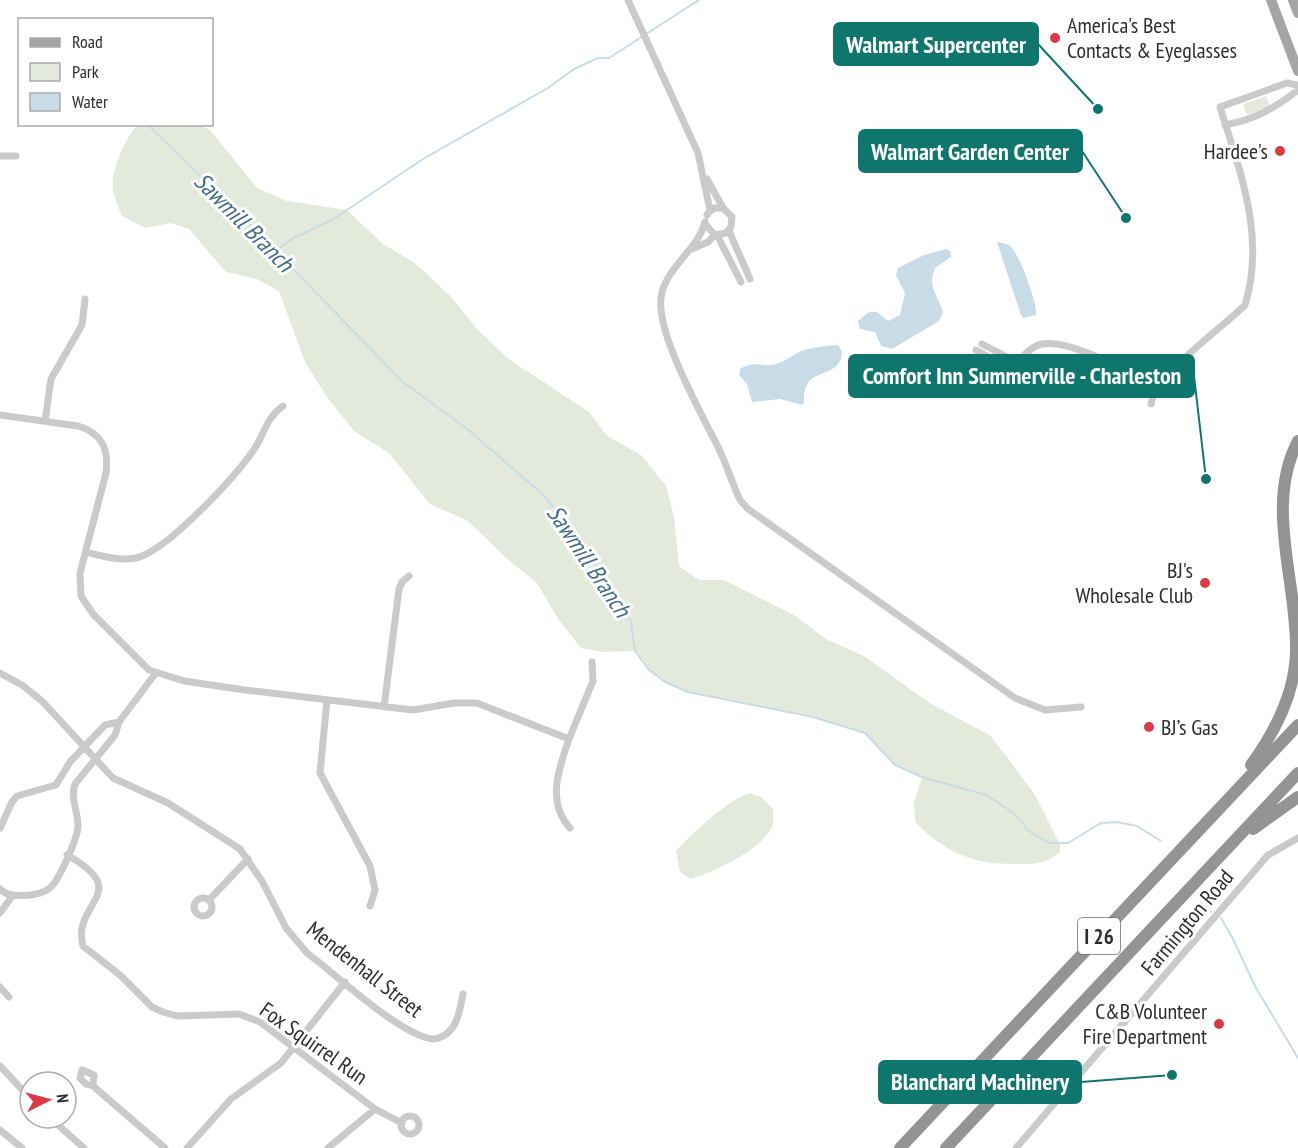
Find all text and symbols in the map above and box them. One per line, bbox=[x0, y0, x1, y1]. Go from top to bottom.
place label: America's Best Contacts & Eyeglasses bbox=[1067, 11, 1237, 64]
legend bbox=[18, 18, 213, 126]
callout: Walmart Supercenter bbox=[834, 23, 1038, 65]
text: Walmart Supercenter bbox=[845, 29, 1027, 60]
text: Road bbox=[72, 30, 103, 53]
marker: America's Best Contacts & Eyeglasses bbox=[1048, 31, 1062, 45]
text: Park bbox=[72, 60, 99, 83]
text: Water bbox=[72, 90, 108, 113]
callout: Walmart Garden Center bbox=[859, 130, 1082, 172]
text: Walmart Garden Center bbox=[870, 136, 1070, 167]
place label: Hardee's bbox=[1204, 137, 1268, 165]
marker: Hardee's bbox=[1273, 144, 1287, 158]
water label: Sawmill Branch bbox=[188, 166, 301, 279]
callout: Comfort Inn Summerville - Charleston bbox=[849, 355, 1194, 397]
text: Comfort Inn Summerville - Charleston bbox=[863, 360, 1181, 391]
water label: Sawmill Branch bbox=[540, 499, 639, 624]
place label: BJ's Wholesale Club bbox=[1075, 556, 1193, 609]
marker: BJ's Wholesale Club bbox=[1198, 576, 1212, 590]
place label: BJ’s Gas bbox=[1161, 713, 1218, 741]
marker: BJ’s Gas bbox=[1142, 720, 1156, 734]
street label: Farmington Road bbox=[1135, 863, 1239, 981]
street label: Mendenhall Street bbox=[301, 915, 429, 1023]
road number: I 26 bbox=[1078, 918, 1120, 954]
street label: Fox Squirrel Run bbox=[255, 996, 373, 1090]
place label: C&B Volunteer Fire Department bbox=[1083, 997, 1207, 1050]
marker: C&B Volunteer Fire Department bbox=[1212, 1017, 1226, 1031]
callout: Blanchard Machinery bbox=[879, 1061, 1081, 1103]
text: Blanchard Machinery bbox=[891, 1066, 1069, 1097]
north arrow bbox=[18, 1070, 78, 1130]
text: N bbox=[53, 1093, 73, 1104]

